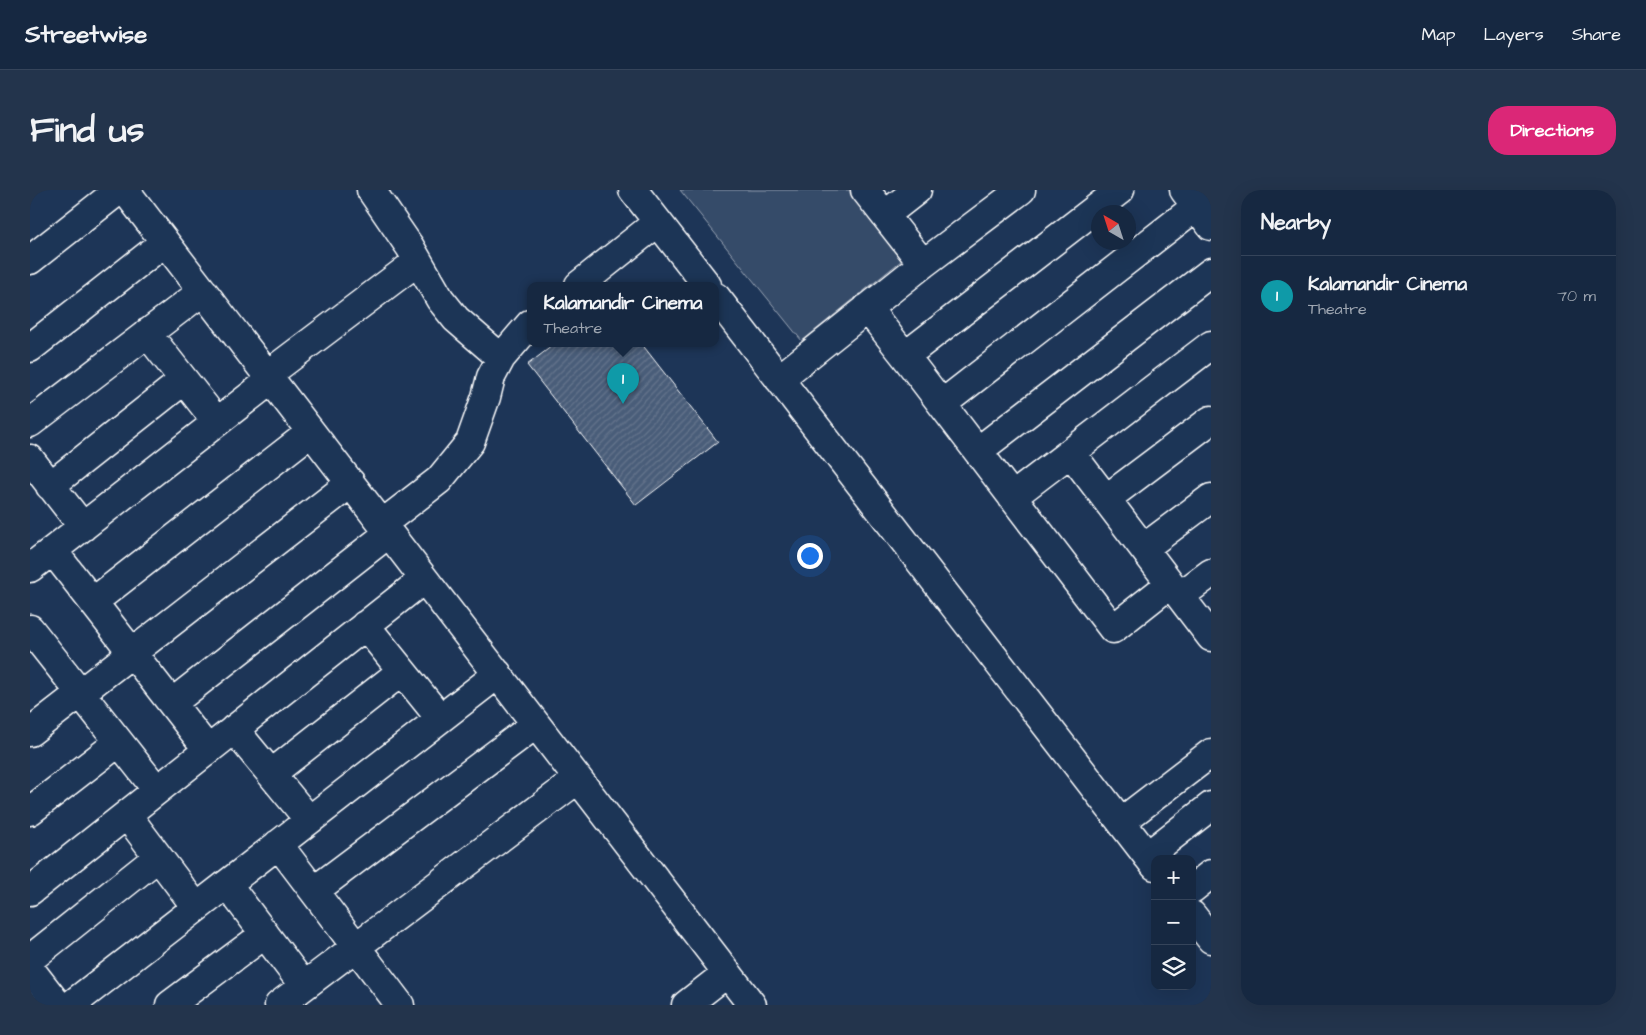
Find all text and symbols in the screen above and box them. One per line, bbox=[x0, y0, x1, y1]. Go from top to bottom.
text: Streetwise bbox=[25, 18, 147, 52]
text: Map bbox=[1421, 22, 1455, 47]
text: Layers bbox=[1483, 22, 1544, 47]
text: Share bbox=[1572, 22, 1621, 47]
text: Find us bbox=[30, 106, 144, 155]
button: Directions bbox=[1488, 106, 1616, 155]
north arrow bbox=[1091, 205, 1136, 250]
text: Nearby bbox=[1261, 208, 1331, 237]
text: Kalamandir Cinema bbox=[1308, 271, 1467, 298]
popup bbox=[527, 282, 719, 347]
text: 1 bbox=[1276, 285, 1278, 307]
text: 70 m bbox=[1557, 285, 1596, 307]
text: Kalamandir Cinema bbox=[543, 290, 703, 317]
text: Theatre bbox=[1308, 298, 1367, 320]
text: Theatre bbox=[543, 317, 602, 339]
pin: 1 bbox=[607, 363, 639, 404]
your location bbox=[797, 543, 823, 569]
map controls bbox=[1151, 855, 1196, 990]
button: + bbox=[1151, 855, 1196, 900]
button: − bbox=[1151, 900, 1196, 945]
button: layers bbox=[1151, 945, 1196, 990]

